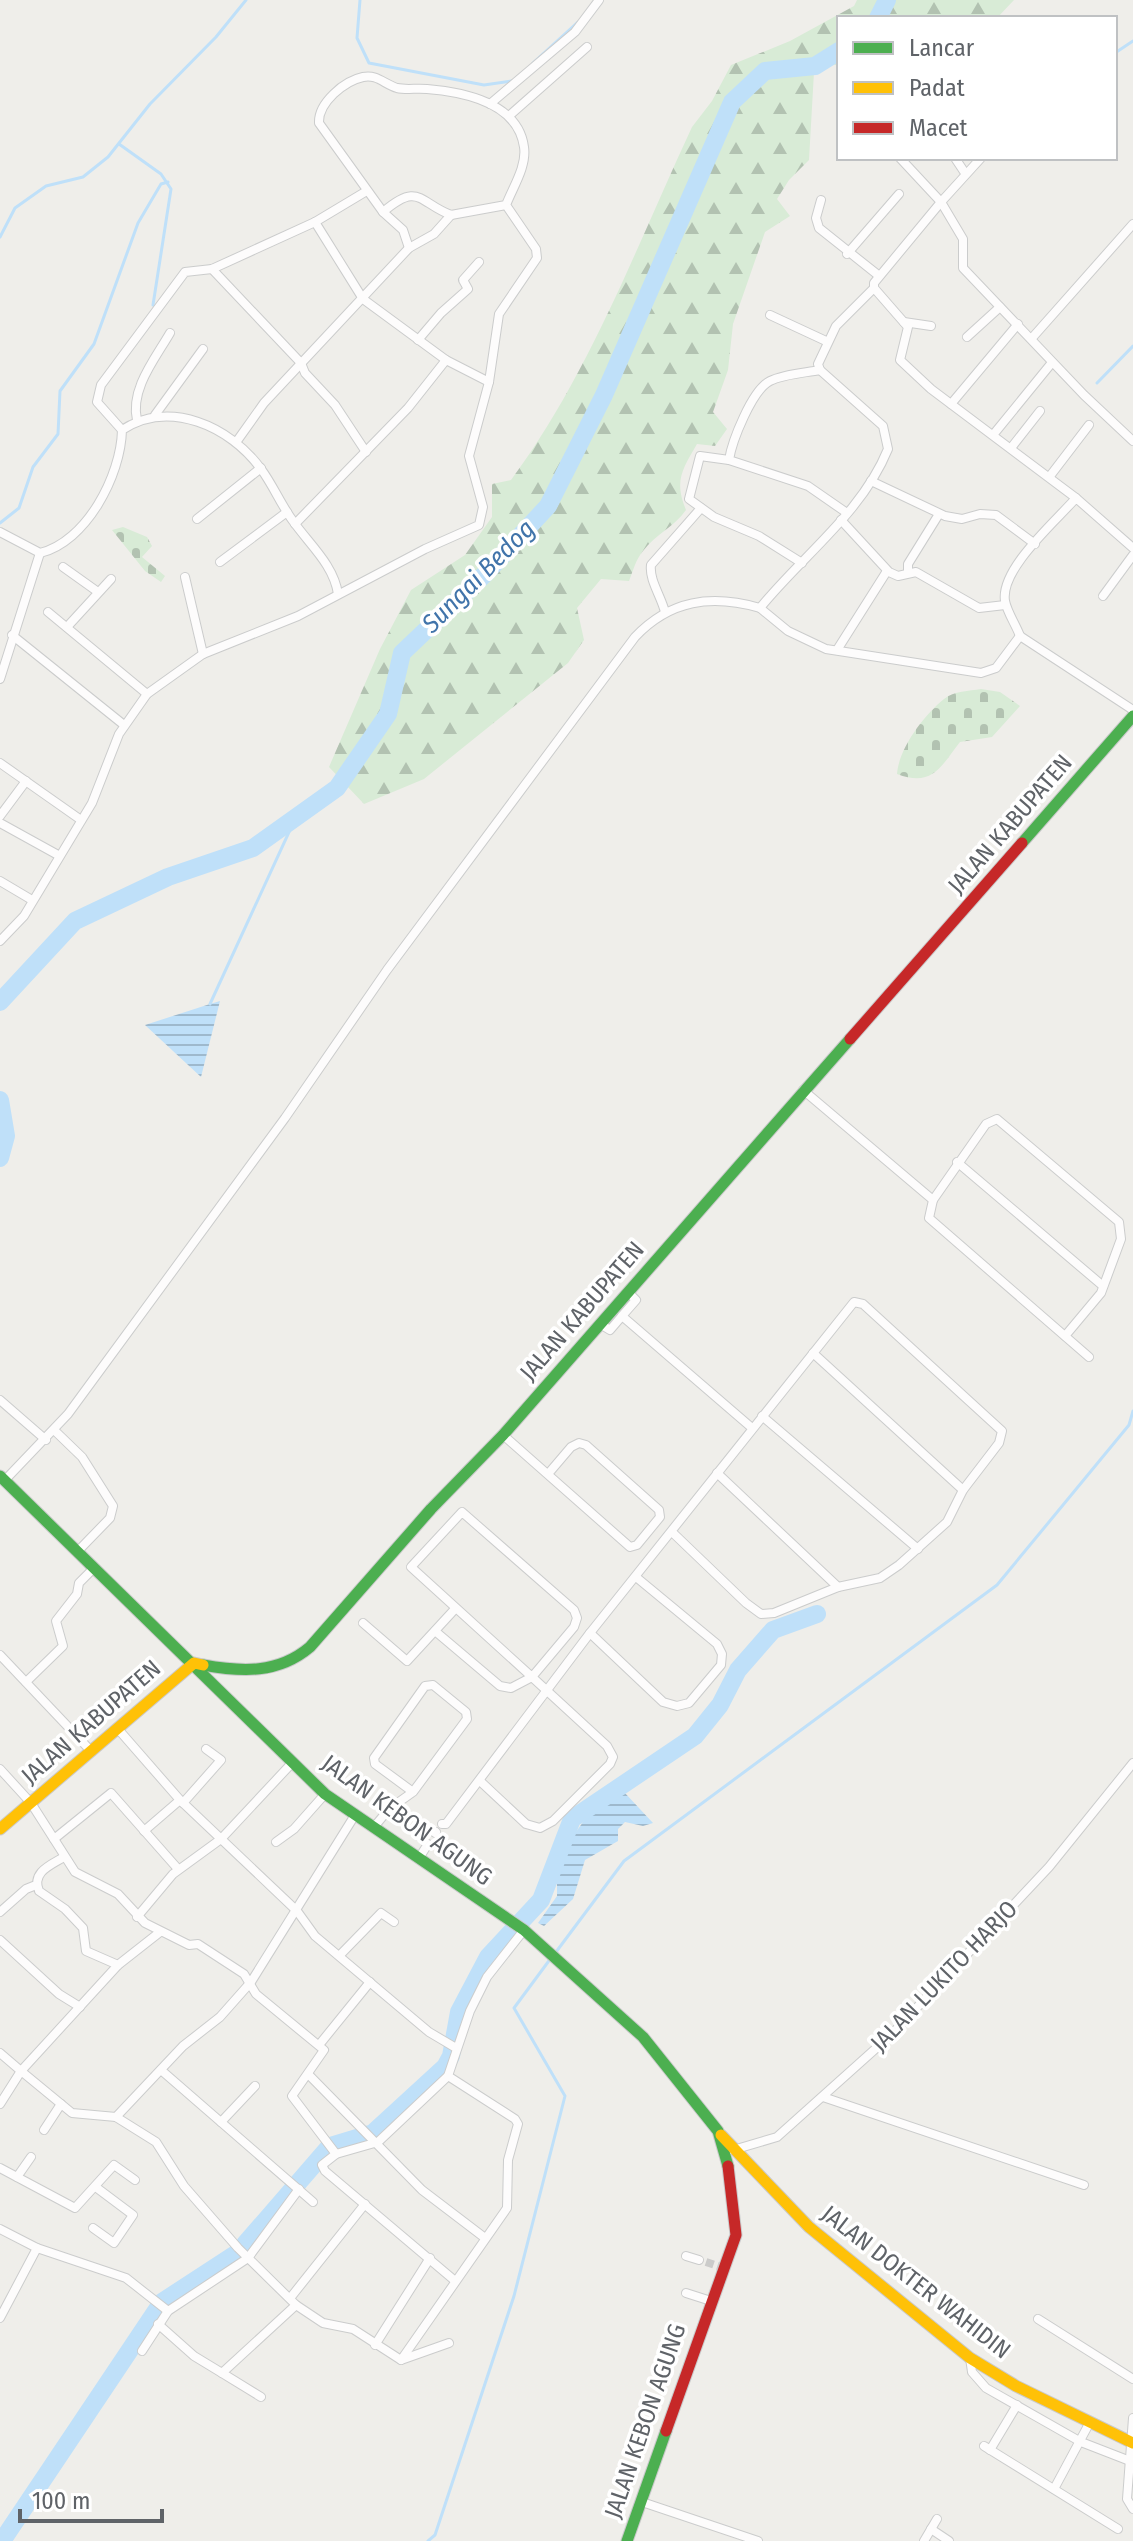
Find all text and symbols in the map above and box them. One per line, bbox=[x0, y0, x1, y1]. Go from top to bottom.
legend bbox=[837, 16, 1117, 160]
text: Lancar bbox=[909, 34, 975, 62]
text: Padat bbox=[909, 74, 965, 102]
text: Macet bbox=[909, 114, 967, 142]
water label: Sungai Bedog bbox=[415, 513, 541, 640]
street label: JALAN KABUPATEN bbox=[942, 749, 1078, 899]
street label: JALAN KABUPATEN bbox=[514, 1236, 650, 1386]
street label: JALAN KABUPATEN bbox=[16, 1654, 166, 1790]
street label: JALAN KEBON AGUNG bbox=[316, 1749, 498, 1891]
street label: JALAN LUKITO HARJO bbox=[865, 1895, 1023, 2057]
street label: JALAN DOKTER WAHIDIN bbox=[816, 2200, 1016, 2364]
street label: JALAN KEBON AGUNG bbox=[599, 2320, 691, 2522]
scale bar bbox=[20, 2473, 162, 2523]
text: 100 m bbox=[32, 2487, 90, 2515]

